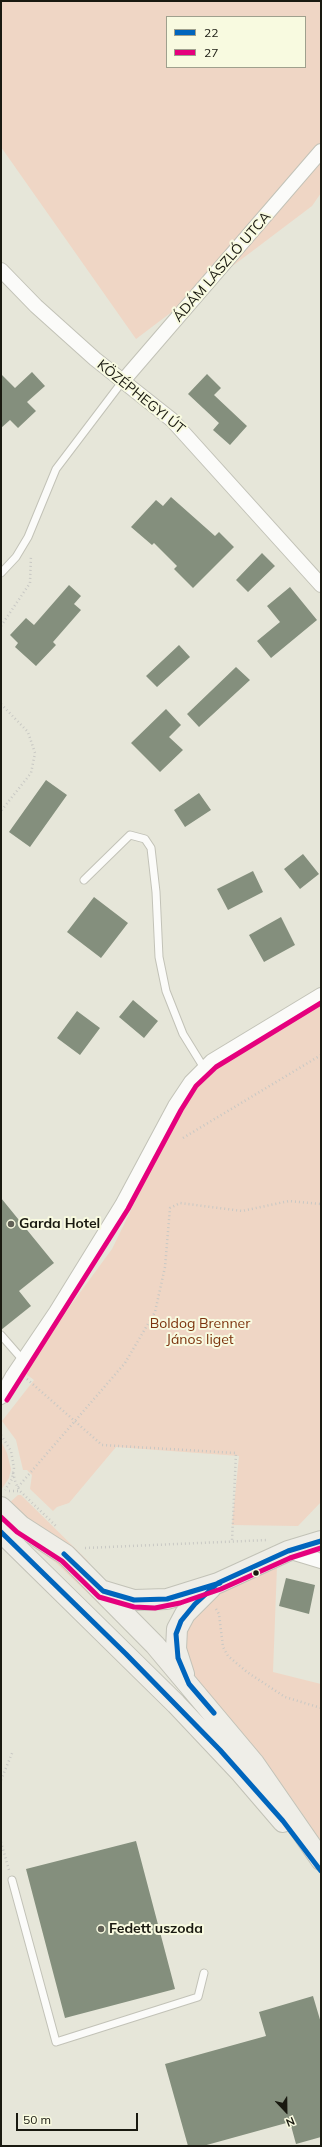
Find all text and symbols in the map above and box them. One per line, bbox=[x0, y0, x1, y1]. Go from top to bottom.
legend bbox=[166, 16, 306, 68]
text: 22 bbox=[204, 25, 218, 40]
text: 27 bbox=[204, 45, 218, 60]
street label: ÁDÁM LÁSZLÓ UTCA bbox=[170, 209, 274, 325]
street label: KÖZÉPHEGYI ÚT bbox=[94, 356, 188, 438]
place label: Garda Hotel bbox=[19, 1216, 100, 1232]
marker: Garda Hotel bbox=[6, 1219, 16, 1229]
park label: Boldog Brenner János liget bbox=[150, 1316, 250, 1348]
unlabelled marker bbox=[251, 1568, 261, 1578]
place label: Fedett uszoda bbox=[109, 1921, 203, 1937]
marker: Fedett uszoda bbox=[96, 1924, 106, 1934]
north arrow bbox=[266, 2091, 306, 2131]
scale bar bbox=[18, 2105, 140, 2131]
text: 50 m bbox=[23, 2112, 51, 2127]
text: N bbox=[284, 2114, 297, 2130]

